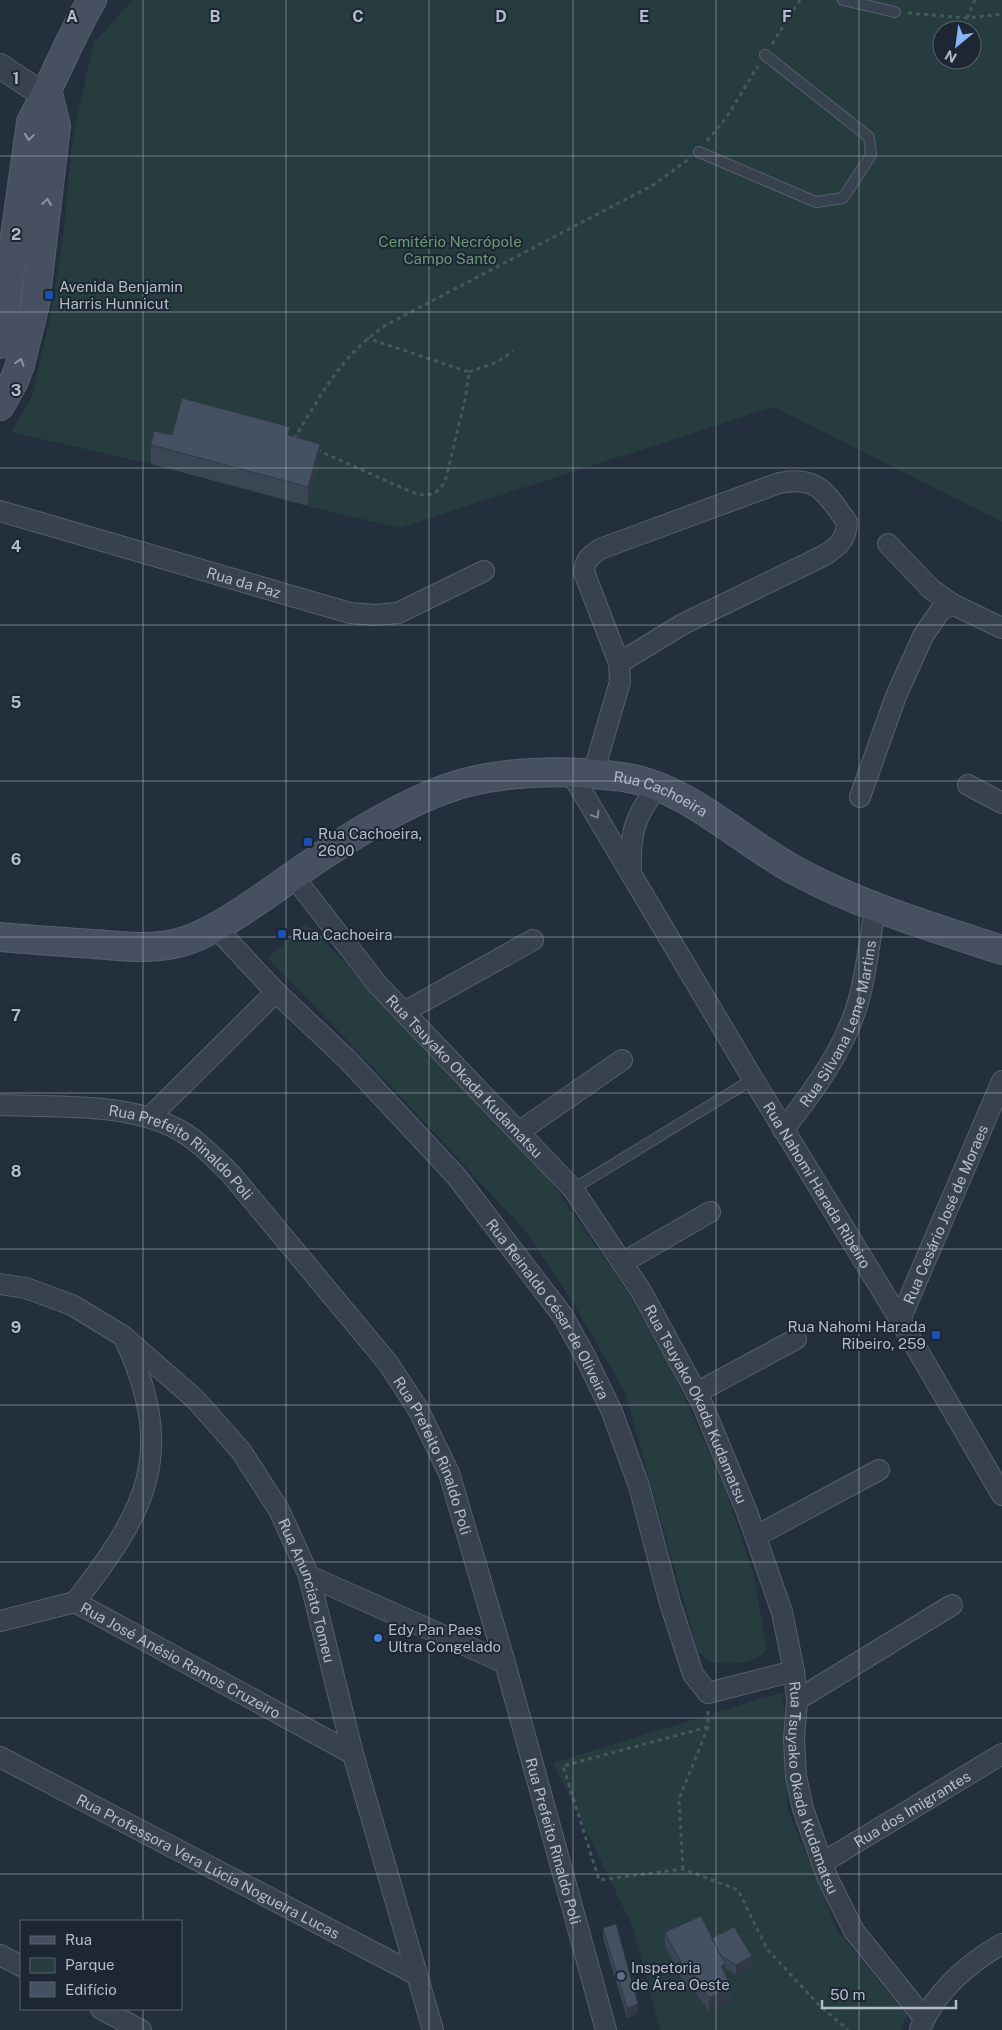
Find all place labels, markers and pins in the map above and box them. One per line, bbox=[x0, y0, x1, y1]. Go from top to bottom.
place label: Avenida Benjamin Harris Hunnicut bbox=[59, 278, 183, 312]
marker: Avenida Benjamin Harris Hunnicut bbox=[43, 289, 55, 301]
place label: Rua Cachoeira, 2600 bbox=[318, 825, 422, 859]
marker: Rua Cachoeira, 2600 bbox=[302, 836, 314, 848]
place label: Rua Cachoeira bbox=[292, 926, 393, 943]
marker: Rua Cachoeira bbox=[276, 928, 288, 940]
place label: Rua Nahomi Harada Ribeiro, 259 bbox=[787, 1318, 926, 1352]
marker: Rua Nahomi Harada Ribeiro, 259 bbox=[930, 1329, 942, 1341]
place label: Edy Pan Paes Ultra Congelado bbox=[388, 1621, 501, 1655]
marker: Edy Pan Paes Ultra Congelado bbox=[372, 1632, 384, 1644]
place label: Inspetoria de Área Oeste bbox=[631, 1959, 730, 1993]
marker: Inspetoria de Área Oeste bbox=[615, 1970, 627, 1982]

